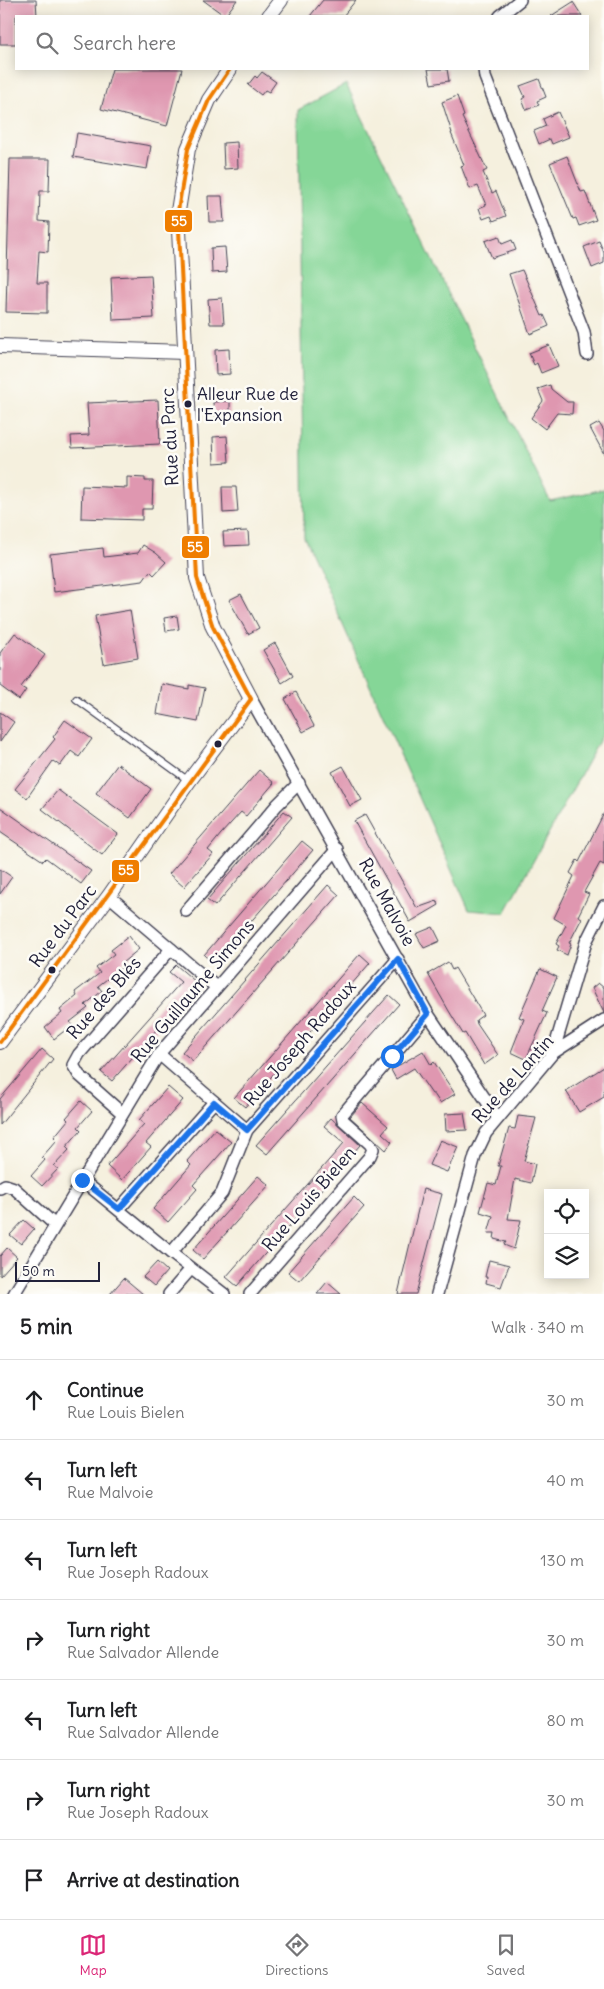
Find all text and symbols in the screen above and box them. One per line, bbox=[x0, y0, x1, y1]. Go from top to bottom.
search box bbox=[15, 15, 589, 70]
icon: search bbox=[33, 29, 61, 57]
text: Search here bbox=[73, 31, 176, 55]
line badge: 55 bbox=[164, 209, 193, 233]
text: 55 bbox=[171, 212, 187, 230]
place label: Alleur Rue de l'Expansion bbox=[197, 383, 298, 426]
street label: Rue du Parc bbox=[155, 387, 184, 487]
marker: Alleur Rue de l'Expansion bbox=[183, 399, 193, 409]
line badge: 55 bbox=[181, 535, 210, 559]
text: 55 bbox=[187, 538, 203, 556]
unlabelled marker bbox=[213, 739, 223, 749]
street label: Rue Malvoie bbox=[354, 854, 421, 950]
line badge: 55 bbox=[111, 859, 140, 883]
text: 55 bbox=[118, 861, 134, 879]
street label: Rue du Parc bbox=[24, 880, 101, 972]
street label: Rue Guillaume Simons bbox=[126, 914, 259, 1067]
street label: Rue des Blés bbox=[61, 952, 146, 1044]
unlabelled marker bbox=[47, 965, 57, 975]
street label: Rue Joseph Radoux bbox=[239, 975, 361, 1110]
street label: Rue de Lantin bbox=[467, 1030, 558, 1128]
route start bbox=[381, 1045, 404, 1068]
street label: Rue Louis Bielen bbox=[257, 1141, 361, 1256]
route end bbox=[71, 1169, 94, 1192]
map controls bbox=[544, 1189, 589, 1279]
button: locate bbox=[544, 1189, 589, 1234]
button: layers bbox=[544, 1234, 589, 1279]
scale bar bbox=[15, 1259, 100, 1282]
text: 50 m bbox=[22, 1262, 55, 1280]
text: 5 min bbox=[20, 1313, 72, 1340]
text: Walk · 340 m bbox=[491, 1317, 584, 1337]
text: Continue bbox=[67, 1378, 144, 1402]
icon: ahead bbox=[20, 1386, 48, 1414]
text: 30 m bbox=[547, 1390, 584, 1410]
text: Rue Louis Bielen bbox=[67, 1402, 184, 1422]
text: Turn left bbox=[67, 1458, 137, 1482]
icon: left bbox=[20, 1466, 48, 1494]
text: 40 m bbox=[546, 1470, 584, 1490]
text: Rue Malvoie bbox=[67, 1482, 153, 1502]
text: Turn left bbox=[67, 1538, 137, 1562]
icon: left bbox=[20, 1546, 48, 1574]
text: 130 m bbox=[540, 1550, 584, 1570]
text: Rue Joseph Radoux bbox=[67, 1562, 209, 1582]
text: Turn right bbox=[67, 1618, 150, 1642]
icon: right bbox=[20, 1626, 48, 1654]
text: 30 m bbox=[547, 1630, 584, 1650]
text: Rue Salvador Allende bbox=[67, 1642, 219, 1662]
text: Turn left bbox=[67, 1698, 137, 1722]
icon: left bbox=[20, 1706, 48, 1734]
text: 80 m bbox=[546, 1710, 584, 1730]
text: Rue Salvador Allende bbox=[67, 1722, 219, 1742]
text: Turn right bbox=[67, 1778, 150, 1802]
icon: right bbox=[20, 1786, 48, 1814]
text: 30 m bbox=[547, 1790, 584, 1810]
text: Rue Joseph Radoux bbox=[67, 1802, 209, 1822]
icon: arrive bbox=[20, 1866, 48, 1894]
text: Arrive at destination bbox=[67, 1868, 240, 1892]
tab: Map bbox=[79, 1931, 107, 1979]
tab: Directions bbox=[265, 1931, 328, 1979]
tab: Saved bbox=[487, 1931, 525, 1979]

